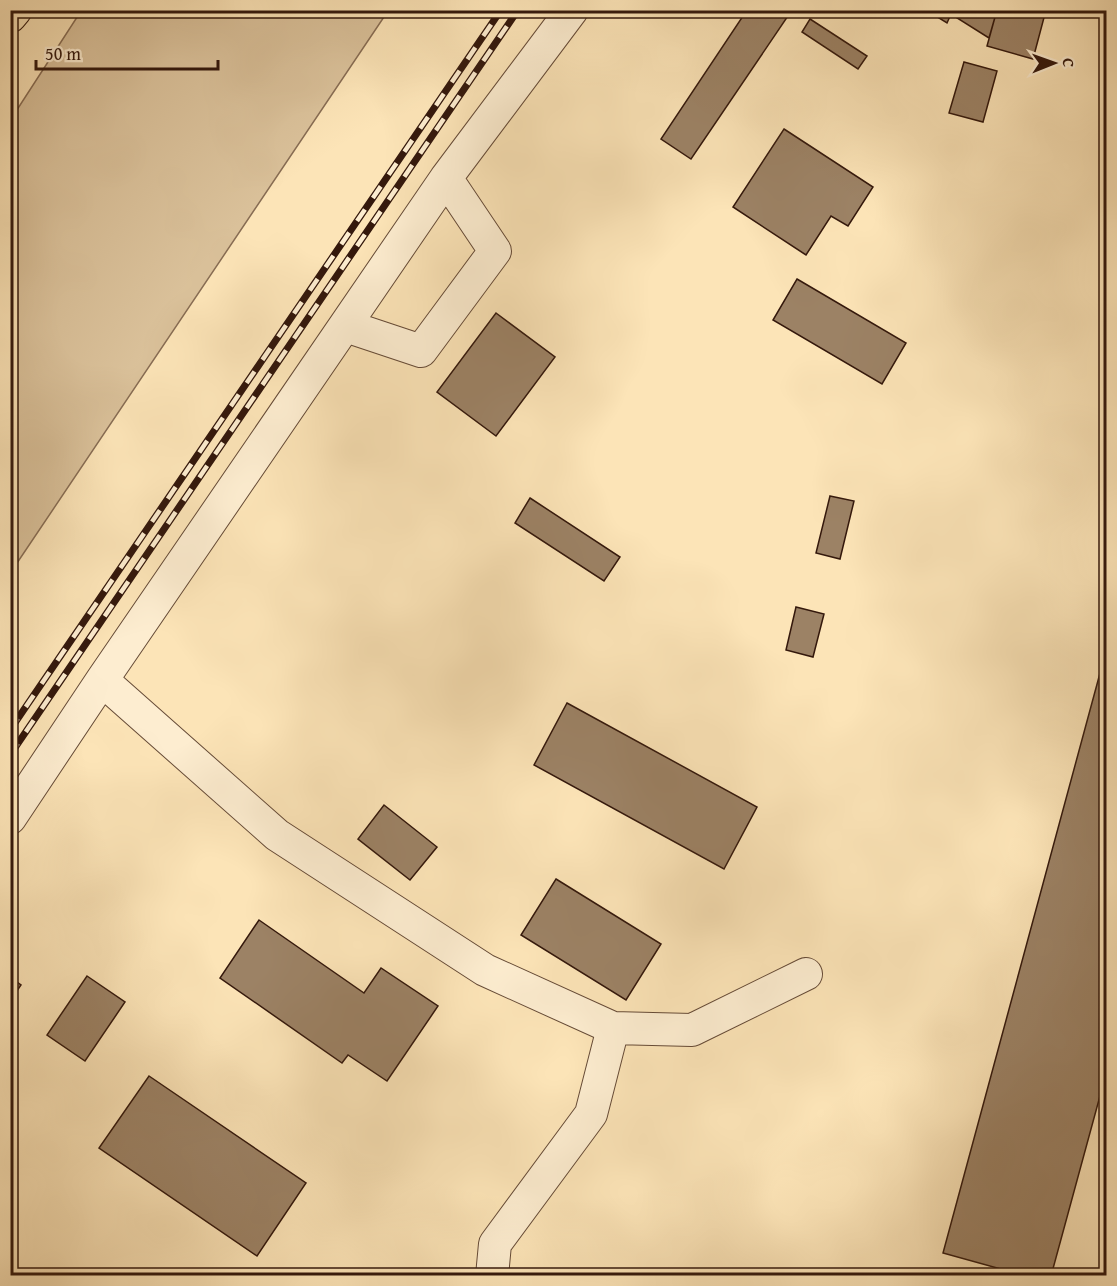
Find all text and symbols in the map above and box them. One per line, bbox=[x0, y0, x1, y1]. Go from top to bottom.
scale bar bbox=[36, 33, 218, 71]
north arrow bbox=[1024, 33, 1084, 93]
text: 50 m bbox=[45, 40, 81, 67]
text: С bbox=[1057, 58, 1081, 67]

